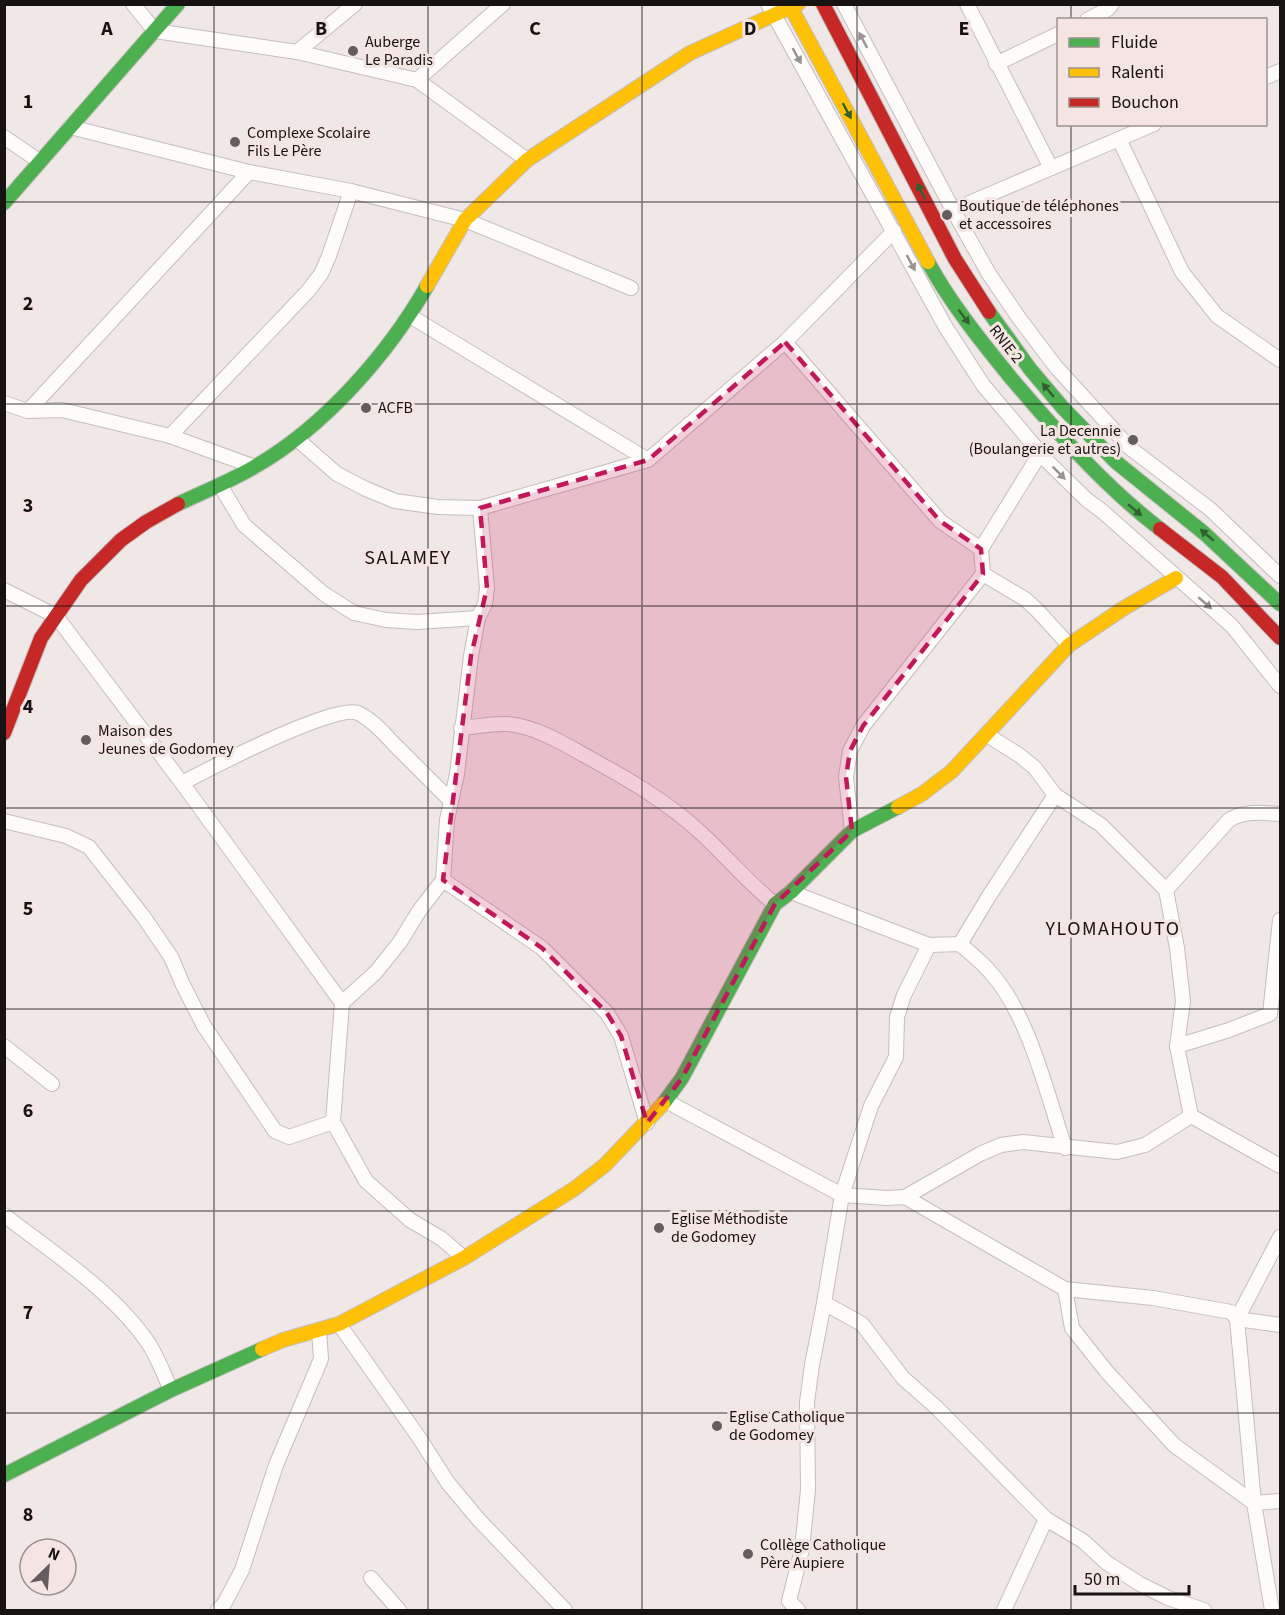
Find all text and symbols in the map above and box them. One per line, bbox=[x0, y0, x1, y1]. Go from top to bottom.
text: A bbox=[100, 15, 113, 43]
text: B bbox=[315, 15, 327, 43]
text: C bbox=[529, 15, 541, 43]
text: D bbox=[744, 15, 756, 43]
text: E bbox=[959, 15, 969, 43]
legend bbox=[1057, 18, 1267, 126]
text: Fluide bbox=[1111, 30, 1158, 55]
place label: Auberge Le Paradis bbox=[365, 31, 433, 71]
one-way arrow bbox=[858, 31, 868, 49]
marker: Auberge Le Paradis bbox=[346, 44, 360, 58]
one-way arrow bbox=[792, 48, 802, 65]
text: Ralenti bbox=[1111, 60, 1164, 85]
text: 1 bbox=[23, 88, 33, 116]
text: Bouchon bbox=[1111, 90, 1179, 115]
one-way arrow bbox=[842, 103, 852, 120]
place label: Complexe Scolaire Fils Le Père bbox=[247, 122, 370, 162]
marker: Complexe Scolaire Fils Le Père bbox=[228, 135, 242, 149]
one-way arrow bbox=[916, 182, 926, 200]
place label: Boutique de téléphones et accessoires bbox=[959, 195, 1119, 235]
marker: Boutique de téléphones et accessoires bbox=[940, 208, 954, 222]
one-way arrow bbox=[906, 255, 916, 272]
text: 2 bbox=[23, 290, 33, 318]
one-way arrow bbox=[957, 309, 970, 325]
street label: RNIE 2 bbox=[984, 320, 1028, 368]
one-way arrow bbox=[1041, 382, 1054, 398]
place label: ACFB bbox=[378, 397, 413, 419]
marker: ACFB bbox=[359, 401, 373, 415]
place label: La Decennie (Boulangerie et autres) bbox=[969, 420, 1121, 460]
marker: La Decennie (Boulangerie et autres) bbox=[1126, 433, 1140, 447]
one-way arrow bbox=[1052, 466, 1067, 480]
text: 3 bbox=[23, 492, 33, 520]
one-way arrow bbox=[1127, 503, 1143, 516]
one-way arrow bbox=[1199, 529, 1215, 542]
district label: SALAMEY bbox=[364, 544, 452, 572]
one-way arrow bbox=[1197, 596, 1212, 609]
text: 4 bbox=[23, 693, 34, 721]
place label: Maison des Jeunes de Godomey bbox=[98, 720, 234, 760]
marker: Maison des Jeunes de Godomey bbox=[79, 733, 93, 747]
text: 5 bbox=[23, 895, 33, 923]
district label: YLOMAHOUTO bbox=[1044, 915, 1181, 943]
text: 6 bbox=[23, 1097, 33, 1125]
place label: Eglise Méthodiste de Godomey bbox=[671, 1208, 788, 1248]
marker: Eglise Méthodiste de Godomey bbox=[652, 1221, 666, 1235]
text: 7 bbox=[23, 1299, 33, 1327]
place label: Eglise Catholique de Godomey bbox=[729, 1406, 845, 1446]
marker: Eglise Catholique de Godomey bbox=[710, 1419, 724, 1433]
text: 8 bbox=[23, 1501, 33, 1529]
place label: Collège Catholique Père Aupiere bbox=[760, 1534, 886, 1574]
north arrow bbox=[18, 1537, 78, 1597]
text: N bbox=[44, 1542, 63, 1567]
marker: Collège Catholique Père Aupiere bbox=[741, 1547, 755, 1561]
scale bar bbox=[1075, 1558, 1189, 1596]
text: 50 m bbox=[1084, 1567, 1120, 1592]

